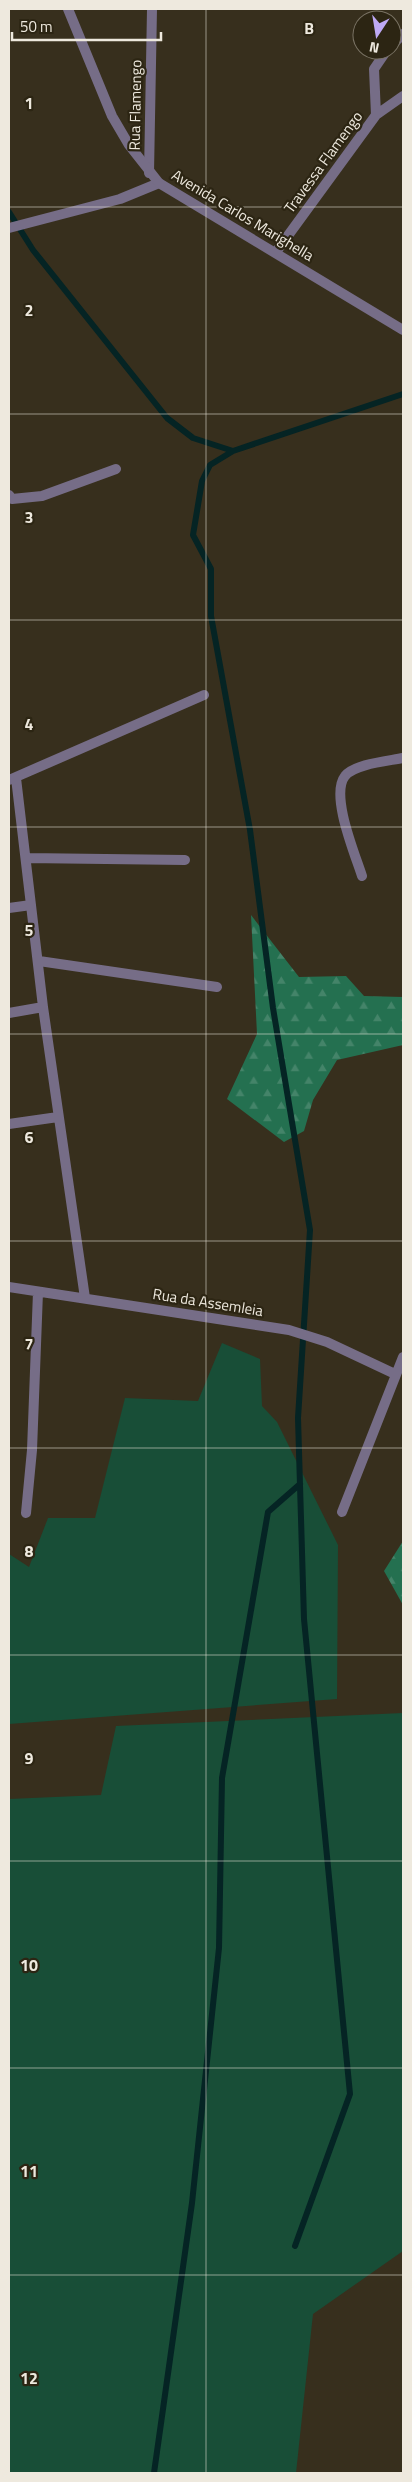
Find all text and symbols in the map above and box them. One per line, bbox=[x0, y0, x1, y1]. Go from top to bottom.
scale bar bbox=[12, 10, 161, 42]
north arrow bbox=[352, 10, 402, 60]
text: 50 m bbox=[20, 15, 53, 38]
text: B bbox=[304, 16, 314, 40]
text: N bbox=[367, 37, 381, 59]
street label: Rua Flamengo bbox=[123, 59, 147, 151]
text: 1 bbox=[25, 91, 33, 115]
street label: Travessa Flamengo bbox=[278, 106, 368, 218]
street label: Avenida Carlos Marighella bbox=[168, 163, 319, 267]
text: 2 bbox=[25, 298, 33, 322]
text: 3 bbox=[25, 505, 33, 529]
text: 4 bbox=[25, 712, 34, 736]
text: 5 bbox=[25, 918, 34, 942]
text: 6 bbox=[25, 1125, 34, 1149]
street label: Rua da Assemleia bbox=[151, 1282, 265, 1322]
text: 7 bbox=[25, 1332, 33, 1356]
text: 8 bbox=[25, 1539, 34, 1563]
text: 9 bbox=[25, 1746, 34, 1770]
text: 10 bbox=[20, 1953, 38, 1977]
text: 11 bbox=[20, 2159, 38, 2183]
text: 12 bbox=[20, 2366, 38, 2390]

